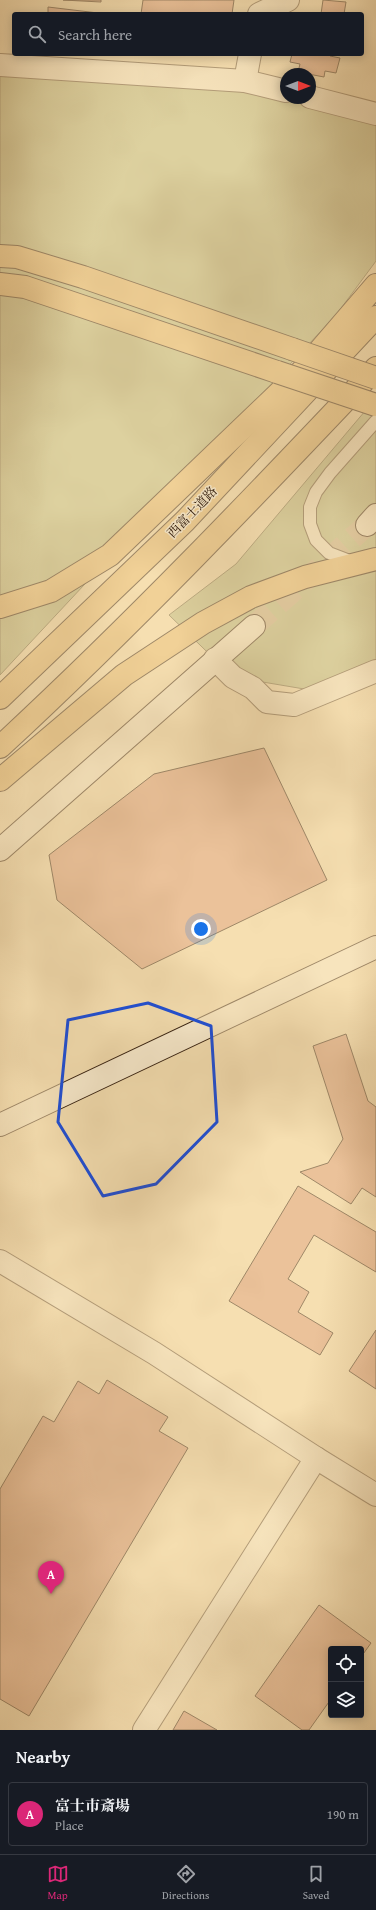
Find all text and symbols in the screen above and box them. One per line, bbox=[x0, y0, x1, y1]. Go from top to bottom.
search box bbox=[12, 12, 364, 56]
icon: search bbox=[26, 23, 48, 45]
text: Search here bbox=[58, 24, 132, 45]
north arrow bbox=[280, 68, 316, 104]
street label: 西富士道路 bbox=[163, 482, 221, 542]
your location bbox=[191, 919, 211, 939]
pin: A bbox=[38, 1561, 64, 1594]
map controls bbox=[328, 1646, 364, 1718]
button: locate bbox=[328, 1646, 364, 1682]
button: layers bbox=[328, 1682, 364, 1718]
text: Nearby bbox=[16, 1744, 70, 1769]
text: 富士市斎場 bbox=[55, 1795, 130, 1816]
text: A bbox=[26, 1805, 34, 1824]
text: 190 m bbox=[327, 1805, 359, 1824]
text: Place bbox=[55, 1816, 84, 1835]
tab: Map bbox=[47, 1863, 69, 1903]
tab: Directions bbox=[162, 1863, 209, 1903]
tab: Saved bbox=[303, 1863, 329, 1903]

